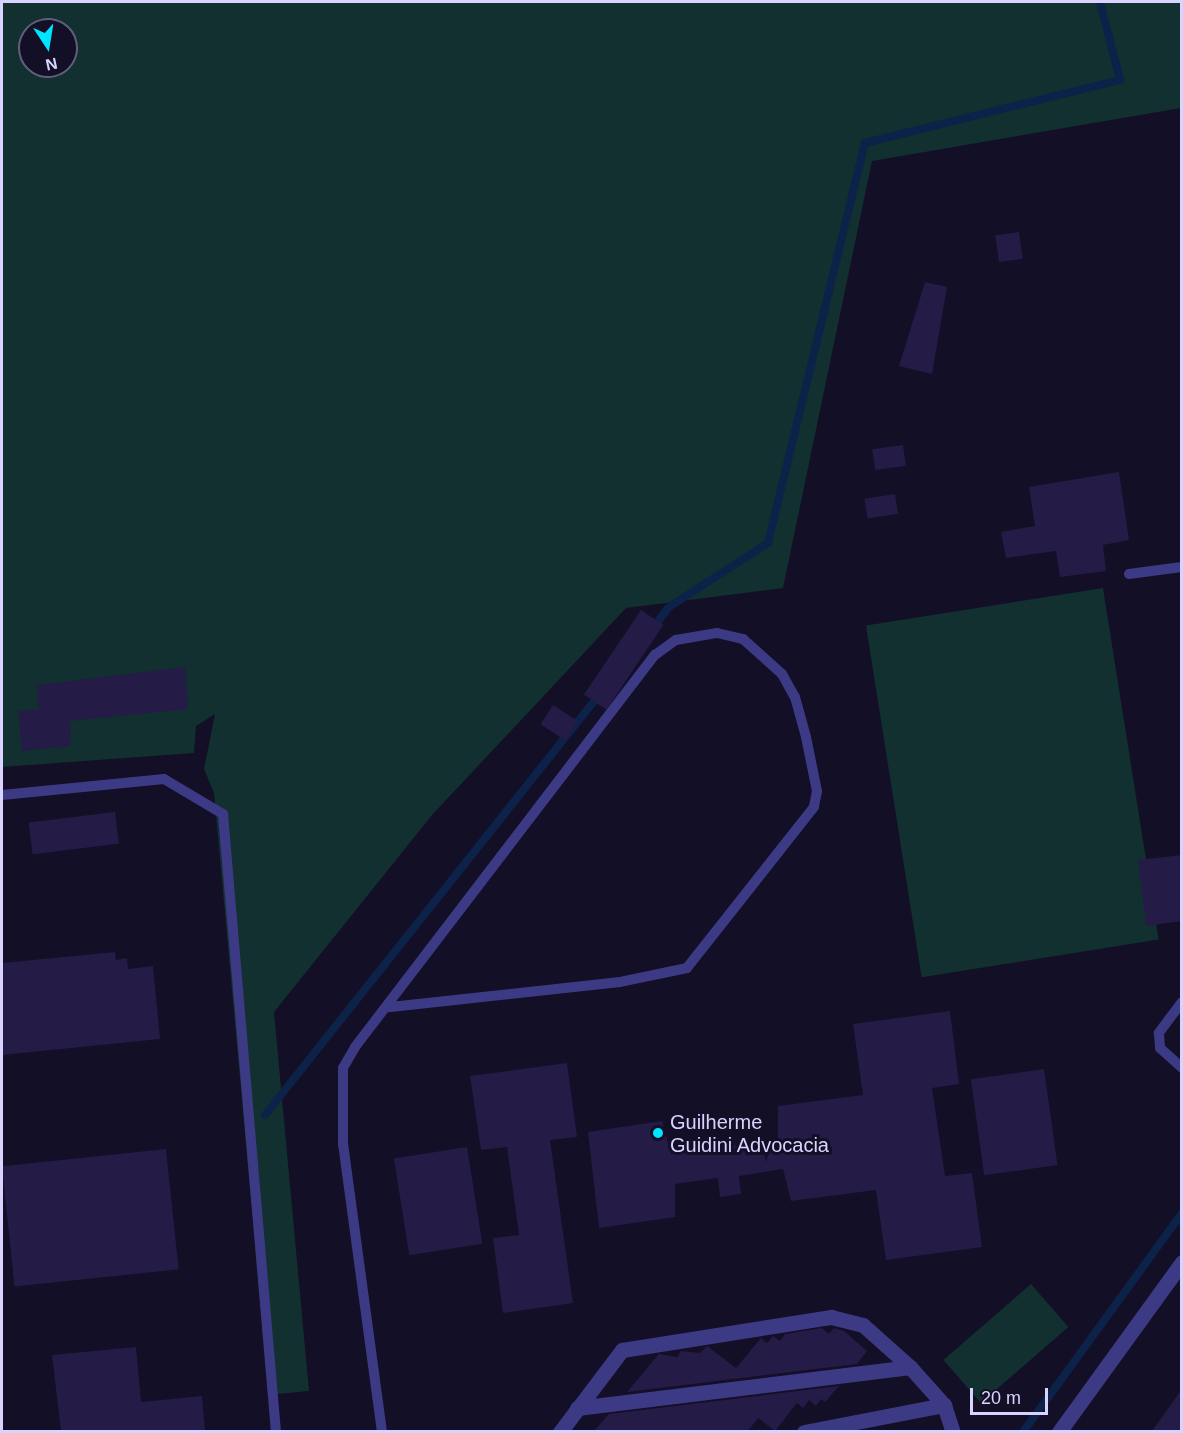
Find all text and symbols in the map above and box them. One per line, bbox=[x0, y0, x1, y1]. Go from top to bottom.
north arrow bbox=[18, 18, 78, 78]
text: N bbox=[44, 55, 59, 74]
place label: Guilherme Guidini Advocacia bbox=[670, 1110, 830, 1157]
marker: Guilherme Guidini Advocacia bbox=[651, 1126, 665, 1140]
scale bar bbox=[973, 1376, 1051, 1414]
text: 20 m bbox=[981, 1388, 1021, 1408]

